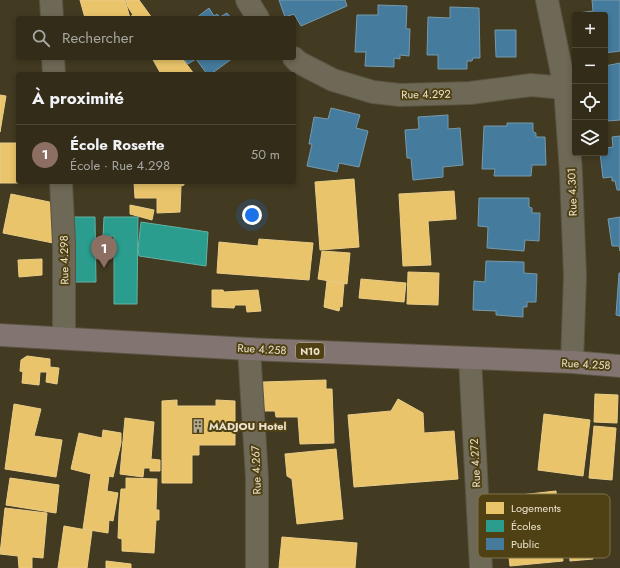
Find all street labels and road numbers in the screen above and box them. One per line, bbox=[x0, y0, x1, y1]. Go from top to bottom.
street label: Rue 4.292 bbox=[401, 86, 451, 102]
street label: Rue 4.301 bbox=[563, 168, 581, 216]
street label: Rue 4.298 bbox=[56, 235, 72, 285]
street label: Rue 4.258 bbox=[237, 340, 287, 358]
road number: N10 bbox=[296, 343, 324, 359]
street label: Rue 4.258 bbox=[561, 355, 611, 373]
street label: Rue 4.272 bbox=[466, 438, 484, 488]
street label: Rue 4.267 bbox=[247, 445, 265, 495]

